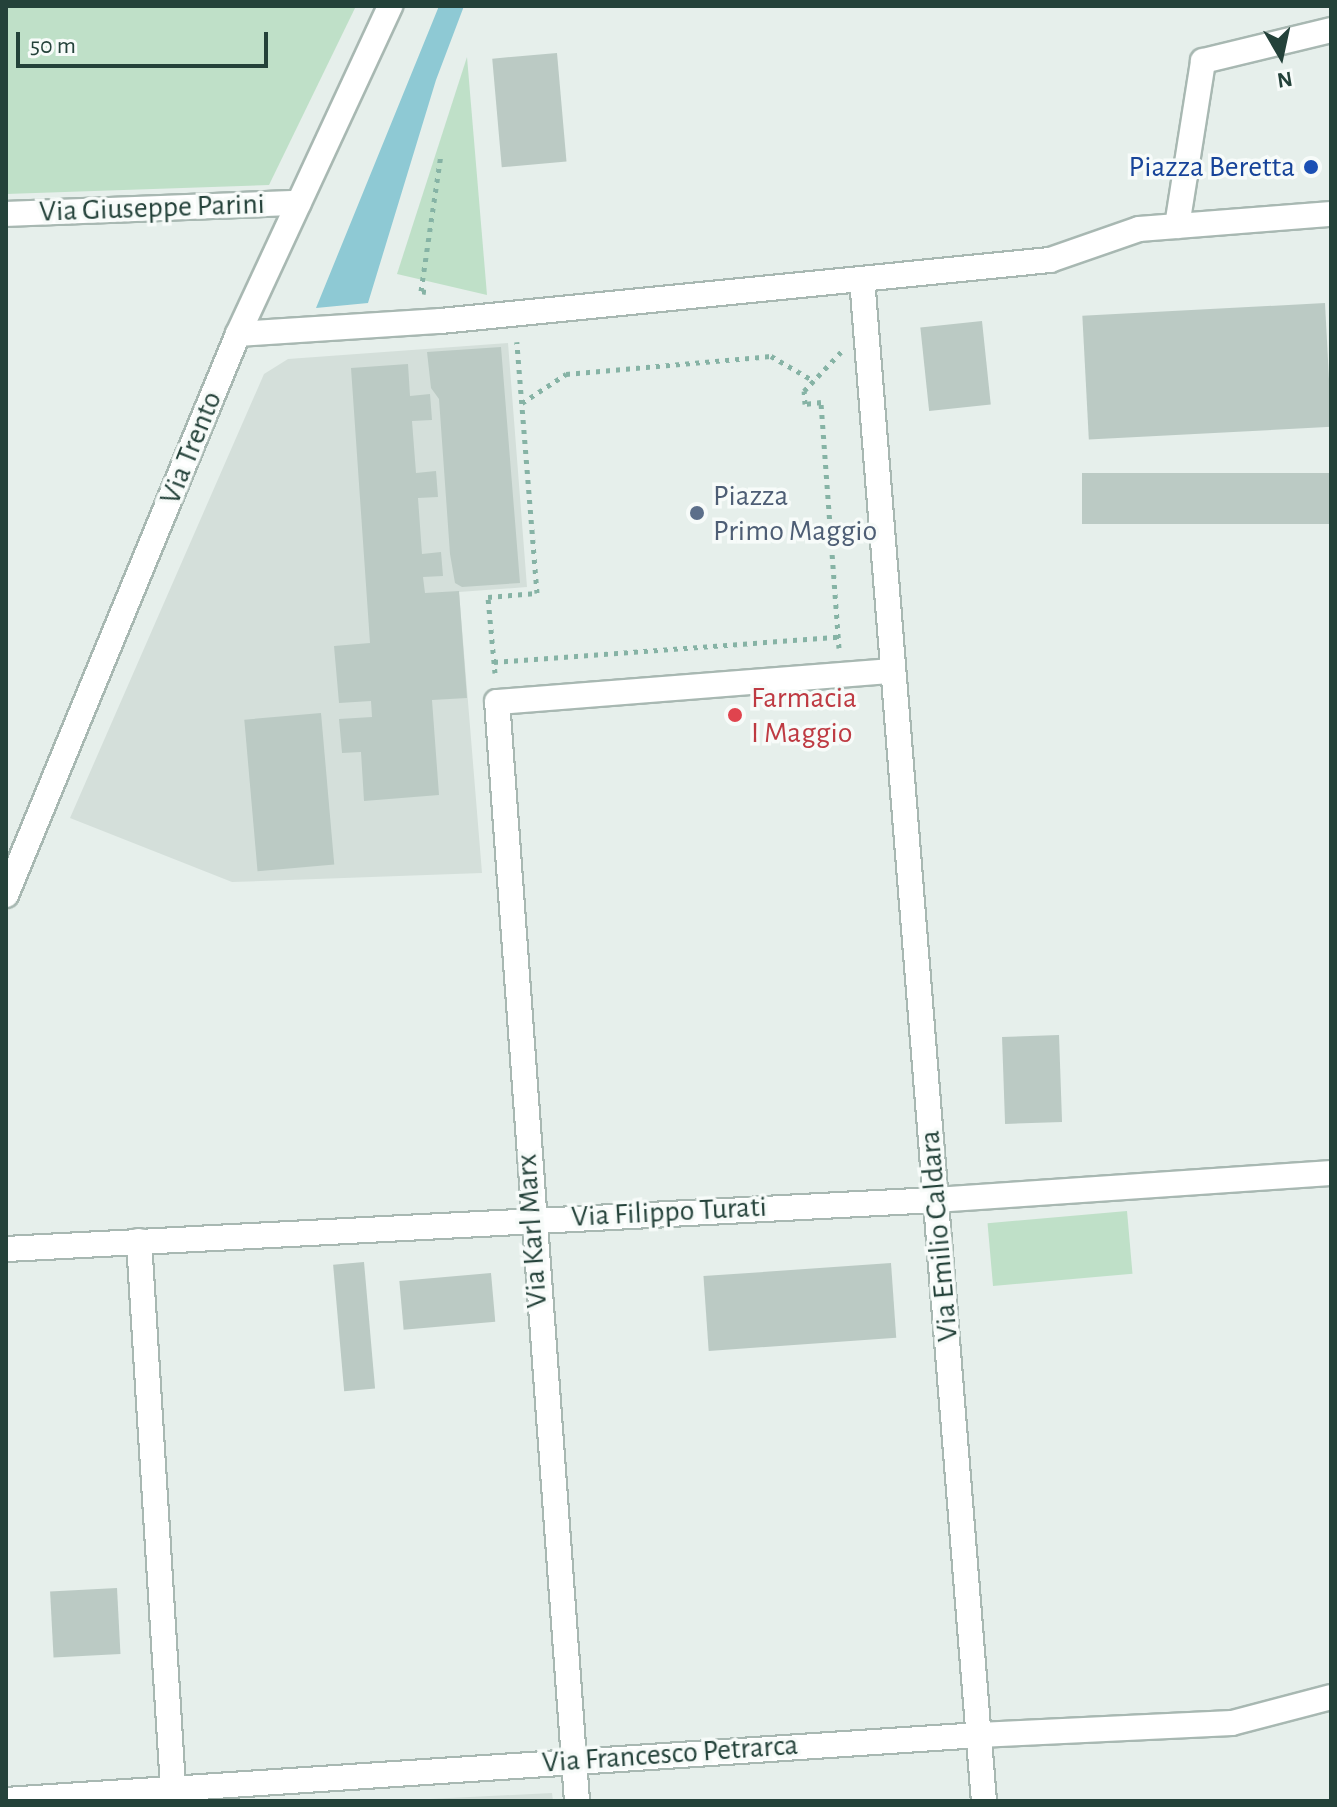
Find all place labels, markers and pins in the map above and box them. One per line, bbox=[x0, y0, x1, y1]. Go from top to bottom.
place label: Piazza Beretta bbox=[1129, 149, 1295, 185]
marker: Piazza Beretta bbox=[1302, 158, 1320, 176]
place label: Piazza Primo Maggio bbox=[713, 478, 877, 548]
marker: Piazza Primo Maggio bbox=[688, 504, 706, 522]
place label: Farmacia I Maggio bbox=[751, 680, 857, 750]
marker: Farmacia I Maggio bbox=[726, 706, 744, 724]

